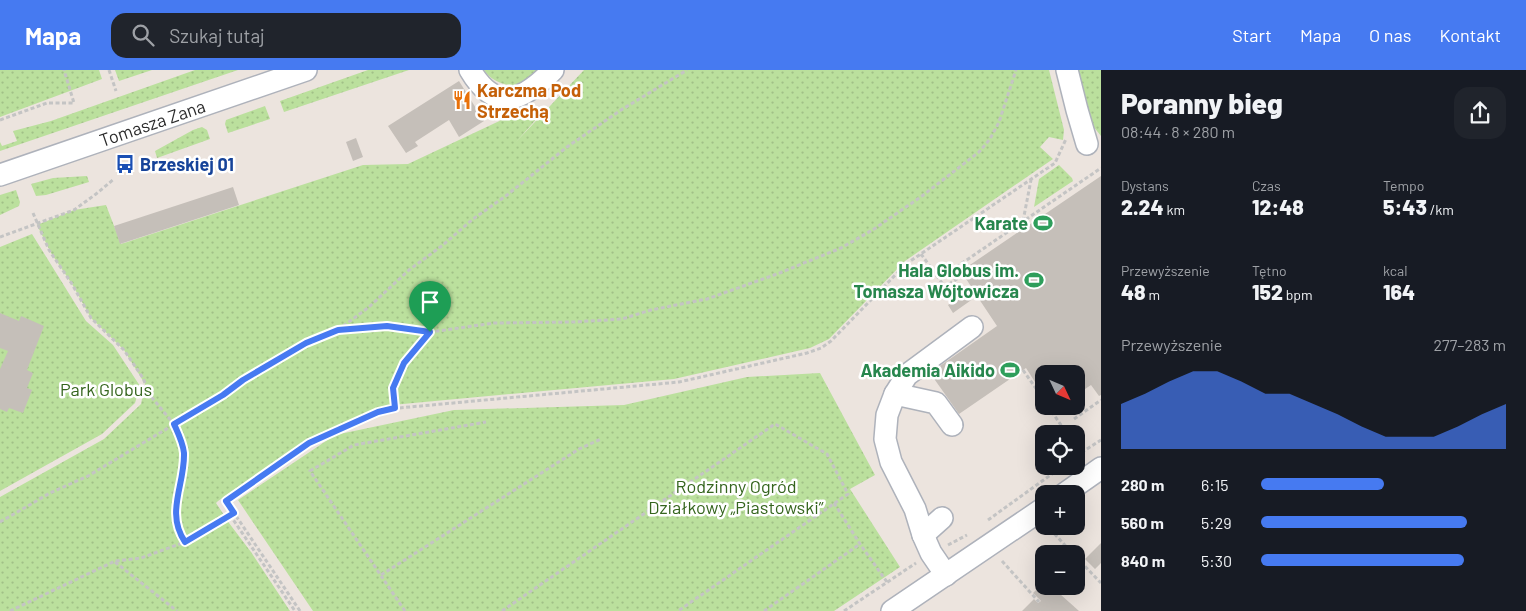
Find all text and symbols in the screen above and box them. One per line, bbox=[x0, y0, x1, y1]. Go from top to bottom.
search box bbox=[111, 13, 461, 58]
text: Mapa bbox=[25, 21, 81, 50]
icon: search bbox=[129, 21, 157, 49]
text: Szukaj tutaj bbox=[169, 24, 265, 47]
text: Start bbox=[1232, 24, 1272, 46]
text: Mapa bbox=[1300, 24, 1341, 46]
text: O nas bbox=[1369, 24, 1411, 46]
text: Kontakt bbox=[1439, 24, 1501, 46]
place label: Karczma Pod Strzechą bbox=[477, 79, 581, 122]
text: Poranny bieg bbox=[1121, 86, 1283, 120]
button: share bbox=[1454, 87, 1506, 139]
restaurant icon: Karczma Pod Strzechą bbox=[451, 89, 473, 111]
street label: Tomasza Zana bbox=[97, 94, 208, 151]
text: 08:44 · 8 × 280 m bbox=[1121, 122, 1235, 141]
bus stop icon: Brzeskiej 01 bbox=[114, 153, 136, 175]
place label: Brzeskiej 01 bbox=[140, 153, 234, 175]
text: Dystans bbox=[1121, 177, 1169, 194]
text: Czas bbox=[1252, 177, 1281, 194]
text: Tempo bbox=[1383, 177, 1424, 194]
text: 2.24 bbox=[1121, 194, 1164, 219]
text: 12:48 bbox=[1252, 194, 1304, 219]
text: 5:43 bbox=[1383, 194, 1427, 219]
text: km bbox=[1164, 201, 1185, 218]
text: /km bbox=[1427, 201, 1454, 218]
place label: Karate bbox=[975, 212, 1028, 234]
sports icon: Karate bbox=[1032, 212, 1054, 234]
place label: Hala Globus im. Tomasza Wójtowicza bbox=[853, 259, 1019, 302]
text: Przewyższenie bbox=[1121, 262, 1210, 279]
text: Tętno bbox=[1252, 262, 1287, 279]
text: kcal bbox=[1383, 262, 1407, 279]
sports icon: Hala Globus im. Tomasza Wójtowicza bbox=[1023, 269, 1045, 291]
text: 48 bbox=[1121, 279, 1146, 304]
text: 152 bbox=[1252, 279, 1283, 304]
text: 164 bbox=[1383, 279, 1415, 304]
pin bbox=[409, 281, 451, 332]
text: m bbox=[1146, 286, 1160, 303]
text: bpm bbox=[1283, 286, 1313, 303]
icon: arrive bbox=[416, 288, 444, 316]
text: Przewyższenie bbox=[1121, 335, 1222, 354]
text: 277–283 m bbox=[1434, 335, 1506, 354]
place label: Akademia Aikido bbox=[860, 359, 995, 381]
sports icon: Akademia Aikido bbox=[999, 359, 1021, 381]
north arrow bbox=[1035, 365, 1085, 415]
map controls bbox=[1035, 365, 1085, 595]
park label: Park Globus bbox=[60, 378, 152, 400]
button: locate bbox=[1035, 425, 1085, 475]
park label: Rodzinny Ogród Działkowy „Piastowski” bbox=[648, 475, 824, 518]
text: 280 m bbox=[1121, 475, 1164, 494]
text: 6:15 bbox=[1201, 475, 1229, 494]
button: + bbox=[1035, 485, 1085, 535]
text: 560 m bbox=[1121, 513, 1164, 532]
text: 5:29 bbox=[1201, 513, 1232, 532]
button: − bbox=[1035, 545, 1085, 595]
text: 840 m bbox=[1121, 551, 1165, 570]
text: 5:30 bbox=[1201, 551, 1232, 570]

